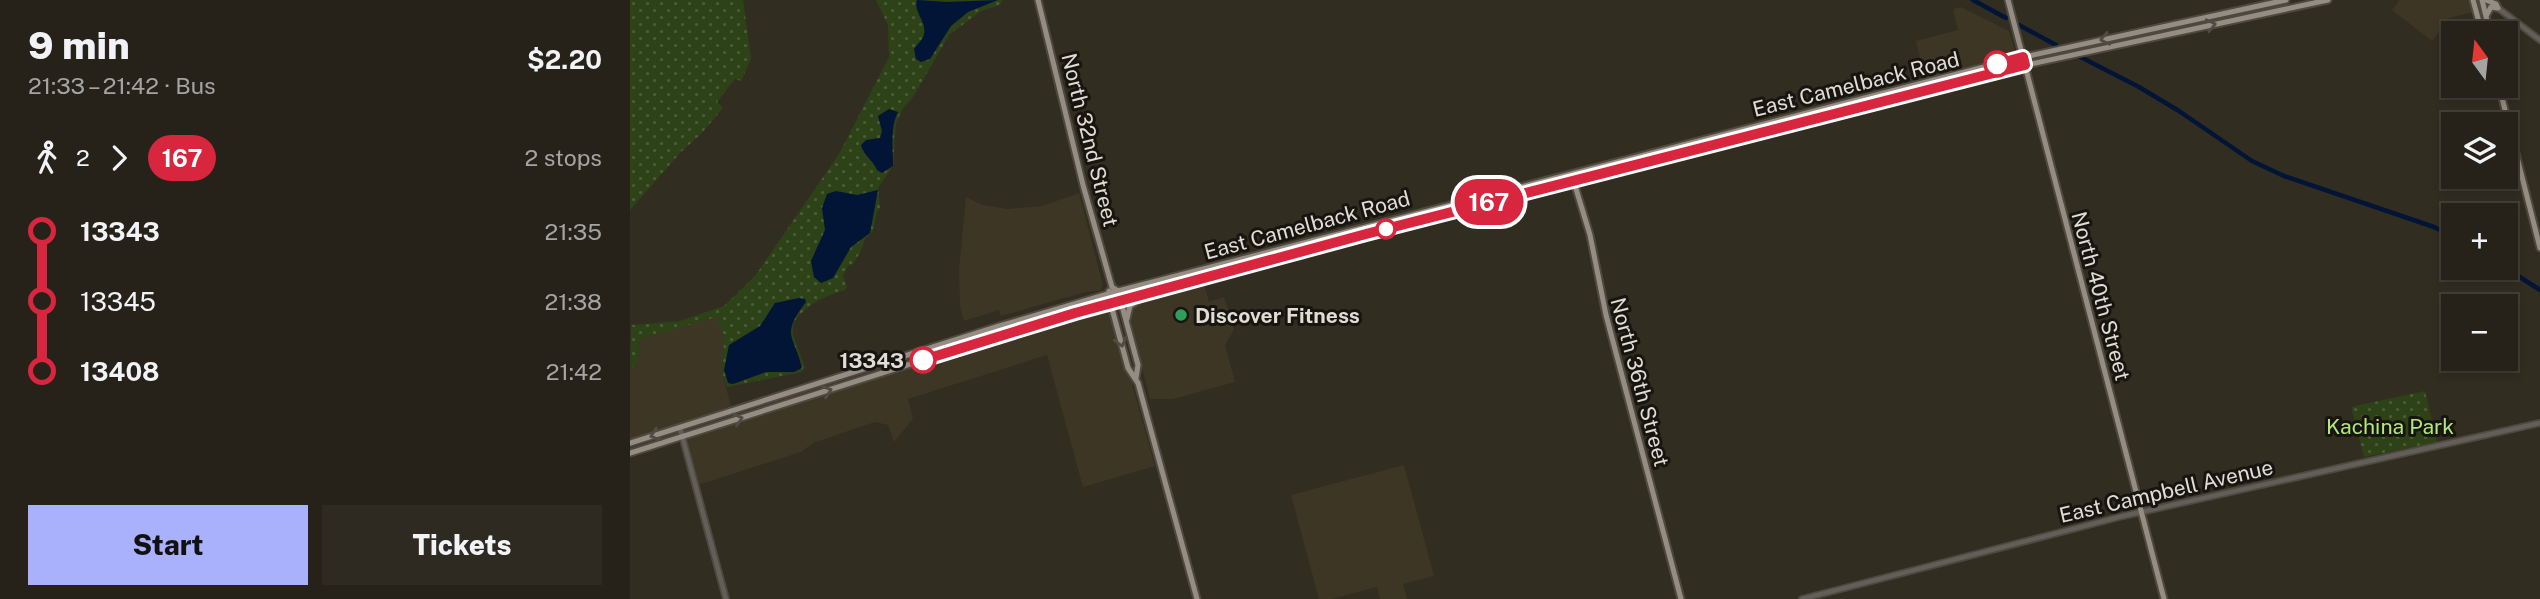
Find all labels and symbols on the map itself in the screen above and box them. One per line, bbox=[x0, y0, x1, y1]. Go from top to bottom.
one-way arrow bbox=[2205, 19, 2217, 34]
north arrow bbox=[2441, 21, 2518, 98]
one-way arrow bbox=[2099, 30, 2111, 45]
street label: East Camelback Road bbox=[1750, 46, 1962, 122]
street label: North 32nd Street bbox=[1056, 51, 1124, 229]
unlabelled marker bbox=[1984, 51, 2010, 77]
line badge: 167 bbox=[1449, 179, 1529, 225]
street label: East Camelback Road bbox=[1201, 185, 1413, 265]
street label: North 40th Street bbox=[2066, 209, 2136, 383]
unlabelled marker bbox=[1376, 219, 1396, 239]
street label: North 36th Street bbox=[1605, 295, 1675, 469]
place label: Discover Fitness bbox=[1195, 303, 1360, 328]
marker: Discover Fitness bbox=[1173, 307, 1189, 323]
one-way arrow bbox=[1113, 336, 1127, 348]
marker: 13343 bbox=[910, 347, 936, 373]
place label: 13343 bbox=[839, 348, 904, 373]
one-way arrow bbox=[820, 385, 832, 399]
one-way arrow bbox=[732, 412, 744, 427]
park label: Kachina Park bbox=[2326, 414, 2454, 439]
one-way arrow bbox=[649, 427, 661, 442]
street label: East Campbell Avenue bbox=[2057, 454, 2275, 528]

